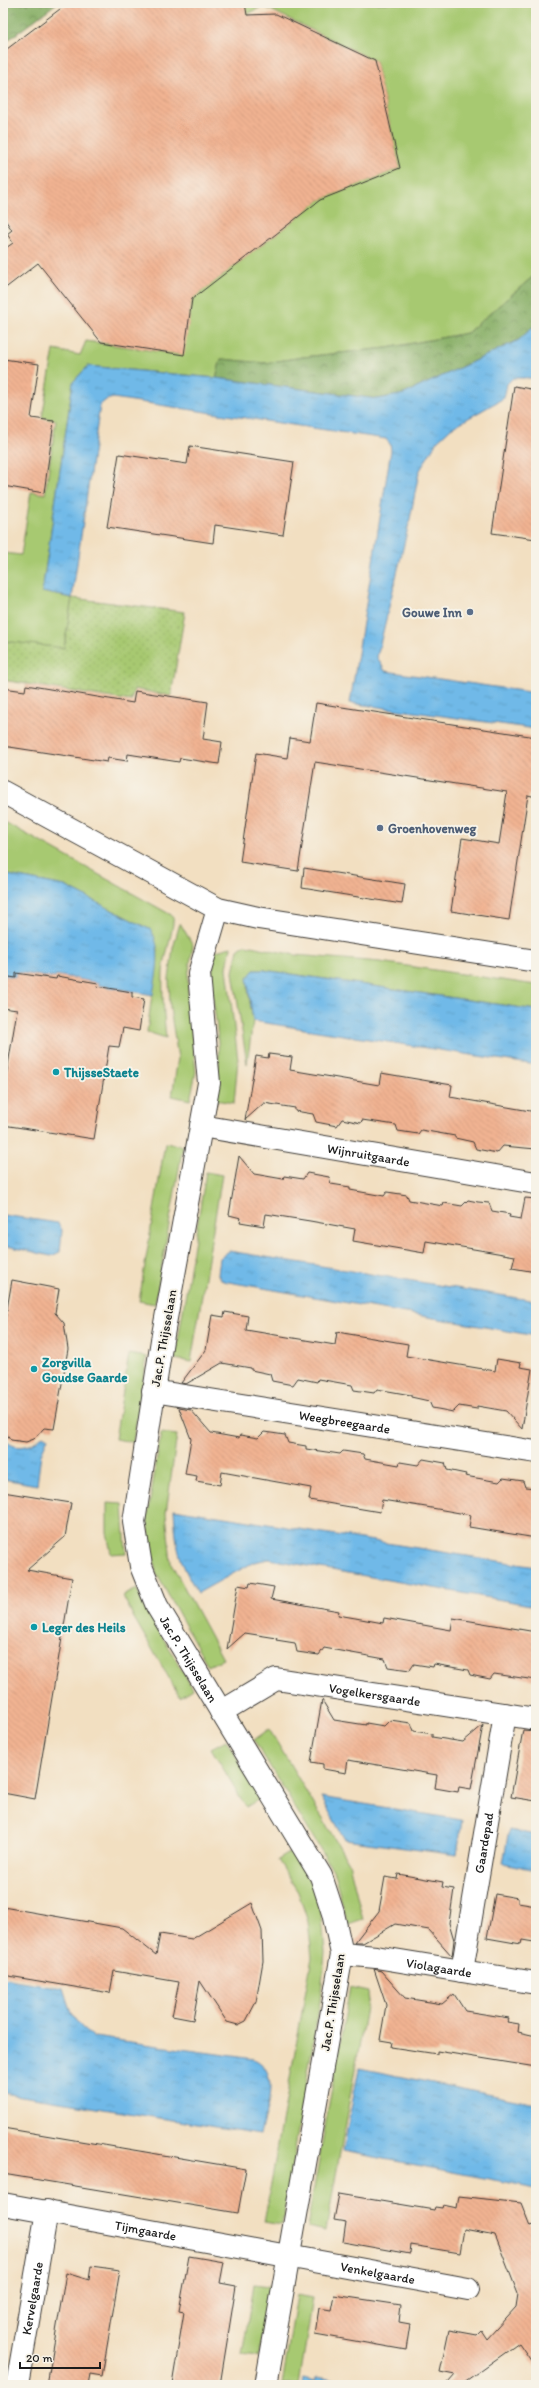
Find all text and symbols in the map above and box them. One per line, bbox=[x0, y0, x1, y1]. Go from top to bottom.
place label: Gouwe Inn bbox=[402, 605, 463, 620]
marker: Gouwe Inn bbox=[465, 607, 475, 617]
place label: Groenhovenweg bbox=[388, 821, 477, 837]
marker: Groenhovenweg bbox=[375, 823, 385, 833]
place label: ThijsseStaete bbox=[63, 1065, 139, 1081]
marker: ThijsseStaete bbox=[51, 1067, 61, 1077]
street label: Wijnruitgaarde bbox=[326, 1141, 411, 1169]
street label: Jac.P. Thijsselaan bbox=[148, 1288, 180, 1388]
place label: Zorgvilla Goudse Gaarde bbox=[42, 1355, 128, 1385]
marker: Zorgvilla Goudse Gaarde bbox=[29, 1364, 39, 1374]
street label: Weegbreegaarde bbox=[298, 1407, 391, 1437]
street label: Jac.P. Thijsselaan bbox=[157, 1613, 221, 1706]
place label: Leger des Heils bbox=[42, 1620, 126, 1636]
marker: Leger des Heils bbox=[29, 1622, 39, 1632]
street label: Vogelkersgaarde bbox=[328, 1680, 422, 1709]
street label: Gaardepad bbox=[471, 1811, 496, 1874]
street label: Jac.P. Thijsselaan bbox=[317, 1952, 348, 2052]
street label: Violagaarde bbox=[405, 1955, 473, 1980]
street label: Tijmgaarde bbox=[113, 2218, 178, 2244]
street label: Venkelgaarde bbox=[339, 2259, 416, 2287]
street label: Kervelgaarde bbox=[19, 2261, 46, 2336]
scale bar bbox=[20, 2344, 100, 2370]
text: 20 m bbox=[26, 2351, 53, 2365]

